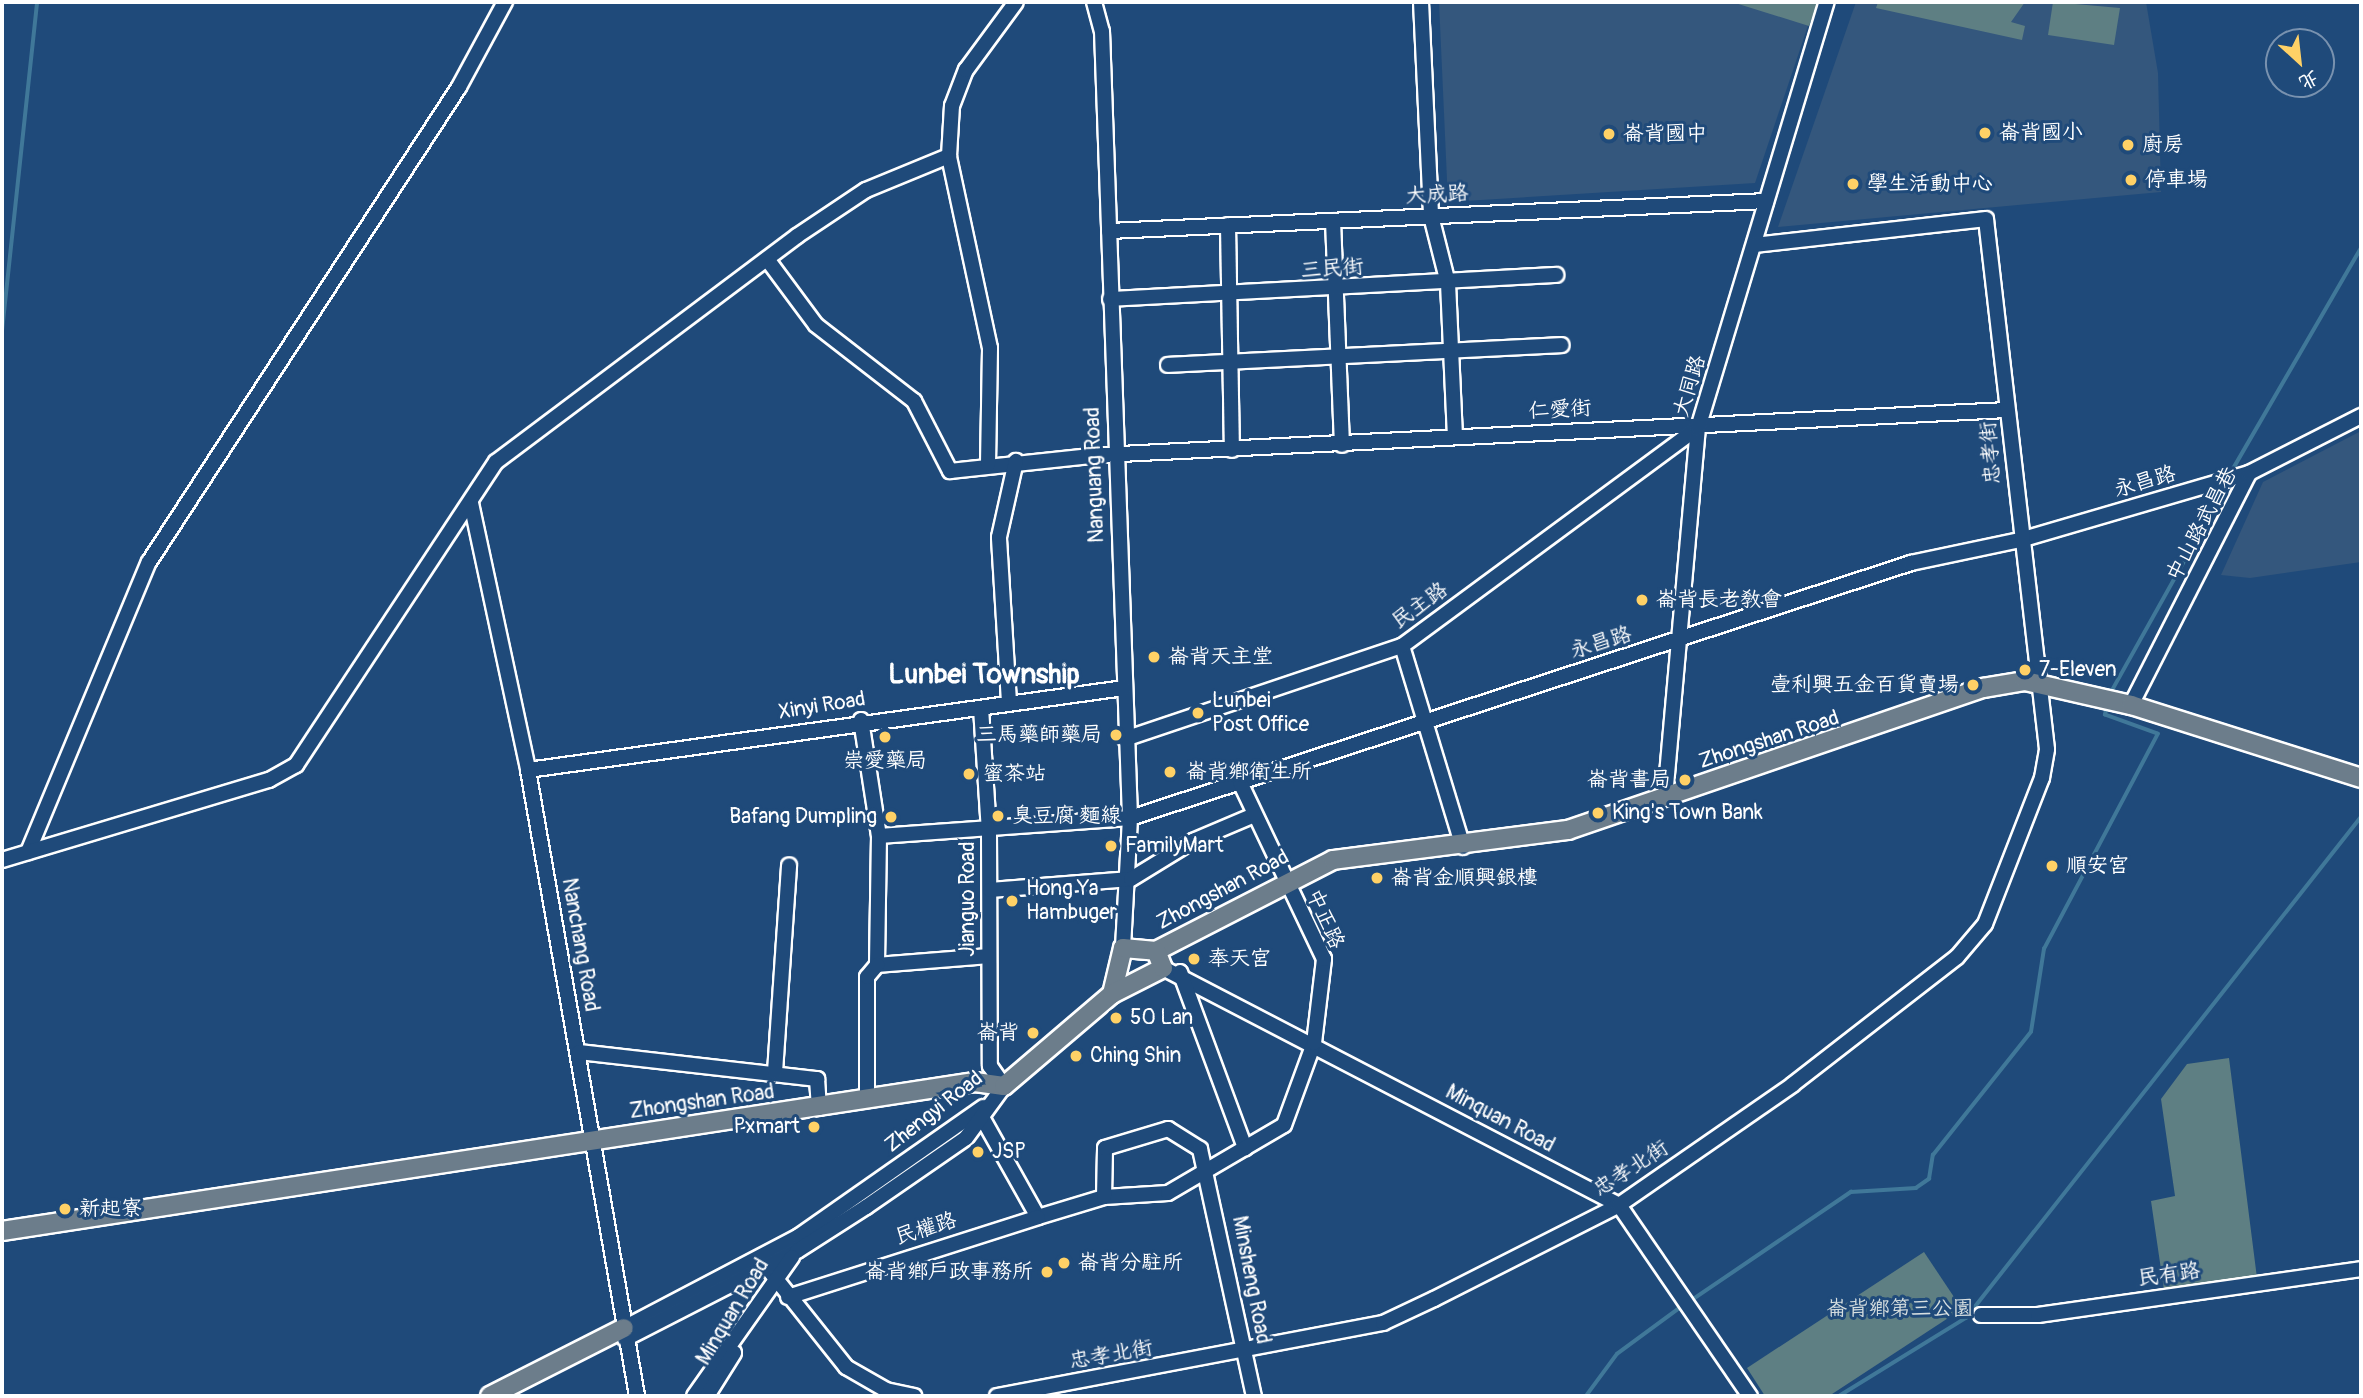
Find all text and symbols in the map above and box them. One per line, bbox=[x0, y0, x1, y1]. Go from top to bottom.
north arrow bbox=[2265, 28, 2335, 98]
text: 北 bbox=[2295, 65, 2323, 95]
place label: 崙背國小 bbox=[1999, 120, 2083, 146]
place label: 崙背國中 bbox=[1623, 121, 1707, 147]
marker: 崙背國小 bbox=[1977, 125, 1993, 141]
marker: 崙背國中 bbox=[1601, 126, 1617, 142]
place label: 廚房 bbox=[2142, 132, 2184, 158]
marker: 廚房 bbox=[2120, 137, 2136, 153]
place label: 停車場 bbox=[2145, 167, 2208, 193]
place label: 學生活動中心 bbox=[1867, 171, 1993, 197]
marker: 停車場 bbox=[2123, 172, 2139, 188]
marker: 學生活動中心 bbox=[1845, 176, 1861, 192]
street label: 大成路 bbox=[1405, 181, 1469, 209]
street label: 三民街 bbox=[1300, 254, 1364, 284]
street label: 大同路 bbox=[1669, 352, 1711, 420]
street label: 仁愛街 bbox=[1528, 396, 1592, 424]
street label: Nanguang Road bbox=[1080, 407, 1110, 543]
street label: 忠孝街 bbox=[1976, 421, 2006, 485]
street label: 永昌路 bbox=[2111, 461, 2179, 503]
street label: 中山路武昌巷 bbox=[2161, 462, 2243, 586]
street label: 民主路 bbox=[1387, 577, 1453, 635]
place label: 崙背長老教會 bbox=[1656, 587, 1782, 613]
marker: 崙背長老教會 bbox=[1634, 592, 1650, 608]
street label: 永昌路 bbox=[1567, 622, 1635, 664]
place label: 崙背天主堂 bbox=[1168, 644, 1273, 670]
marker: 崙背天主堂 bbox=[1146, 649, 1162, 665]
place label: 7-Eleven bbox=[2039, 657, 2117, 683]
district label: Lunbei Township bbox=[888, 658, 1080, 692]
marker: 7-Eleven bbox=[2017, 662, 2033, 678]
place label: 壹利興五金百貨賣場 bbox=[1770, 672, 1959, 698]
marker: 壹利興五金百貨賣場 bbox=[1965, 677, 1981, 693]
street label: Xinyi Road bbox=[777, 687, 867, 725]
place label: Lunbei Post Office bbox=[1212, 688, 1309, 738]
marker: Lunbei Post Office bbox=[1190, 705, 1206, 721]
street label: Zhongshan Road bbox=[1696, 705, 1842, 775]
place label: 三馬藥師藥局 bbox=[976, 722, 1102, 748]
marker: 三馬藥師藥局 bbox=[1108, 727, 1124, 743]
marker: 崇愛藥局 bbox=[877, 729, 893, 745]
place label: 崇愛藥局 bbox=[843, 748, 927, 774]
place label: 崙背鄉衛生所 bbox=[1186, 759, 1312, 785]
place label: 蜜茶站 bbox=[983, 761, 1046, 787]
marker: 崙背鄉衛生所 bbox=[1160, 762, 1180, 782]
marker: 蜜茶站 bbox=[961, 766, 977, 782]
place label: 崙背書局 bbox=[1587, 767, 1671, 793]
marker: 崙背書局 bbox=[1677, 772, 1693, 788]
place label: King's Town Bank bbox=[1612, 800, 1763, 826]
place label: 臭豆腐 麵線 bbox=[1012, 803, 1122, 829]
place label: Bafang Dumpling bbox=[729, 804, 877, 830]
marker: King's Town Bank bbox=[1590, 805, 1606, 821]
marker: 臭豆腐 麵線 bbox=[990, 808, 1006, 824]
marker: Bafang Dumpling bbox=[883, 809, 899, 825]
place label: FamilyMart bbox=[1125, 833, 1223, 859]
marker: FamilyMart bbox=[1103, 838, 1119, 854]
street label: Jianguo Road bbox=[955, 841, 981, 957]
street label: Zhongshan Road bbox=[1153, 845, 1293, 935]
place label: 順安宮 bbox=[2066, 853, 2129, 879]
marker: 順安宮 bbox=[2044, 858, 2060, 874]
place label: 崙背金順興銀樓 bbox=[1391, 865, 1538, 891]
marker: 崙背金順興銀樓 bbox=[1369, 870, 1385, 886]
street label: Nanchang Road bbox=[556, 876, 604, 1014]
place label: Hong Ya Hambuger bbox=[1026, 876, 1117, 926]
street label: 中正路 bbox=[1301, 885, 1349, 953]
marker: Hong Ya Hambuger bbox=[1004, 893, 1020, 909]
place label: 奉天宮 bbox=[1208, 946, 1271, 972]
marker: 奉天宮 bbox=[1186, 951, 1202, 967]
place label: 50 Lan bbox=[1130, 1005, 1193, 1031]
marker: 50 Lan bbox=[1108, 1010, 1124, 1026]
place label: 崙背 bbox=[977, 1020, 1019, 1046]
marker: 崙背 bbox=[1025, 1025, 1041, 1041]
place label: Ching Shin bbox=[1090, 1043, 1181, 1069]
marker: Ching Shin bbox=[1068, 1048, 1084, 1064]
street label: Zhengyi Road bbox=[880, 1066, 988, 1158]
street label: Zhongshan Road bbox=[628, 1079, 776, 1125]
street label: Minquan Road bbox=[1441, 1080, 1559, 1158]
place label: Pxmart bbox=[734, 1114, 800, 1140]
marker: Pxmart bbox=[806, 1119, 822, 1135]
street label: 忠孝北街 bbox=[1589, 1136, 1673, 1202]
place label: JSP bbox=[992, 1139, 1026, 1165]
marker: JSP bbox=[970, 1144, 986, 1160]
place label: 新起寮 bbox=[79, 1196, 142, 1222]
marker: 新起寮 bbox=[57, 1201, 73, 1217]
street label: 民權路 bbox=[892, 1208, 960, 1250]
street label: Minsheng Road bbox=[1226, 1214, 1276, 1346]
place label: 崙背分駐所 bbox=[1078, 1250, 1183, 1276]
street label: Minquan Road bbox=[691, 1254, 775, 1370]
marker: 崙背分駐所 bbox=[1056, 1255, 1072, 1271]
street label: 民有路 bbox=[2136, 1258, 2202, 1292]
place label: 崙背鄉戶政事務所 bbox=[865, 1259, 1033, 1285]
marker: 崙背鄉戶政事務所 bbox=[1039, 1264, 1055, 1280]
park label: 崙背鄉第三公園 bbox=[1827, 1296, 1973, 1322]
street label: 忠孝北街 bbox=[1067, 1335, 1155, 1375]

